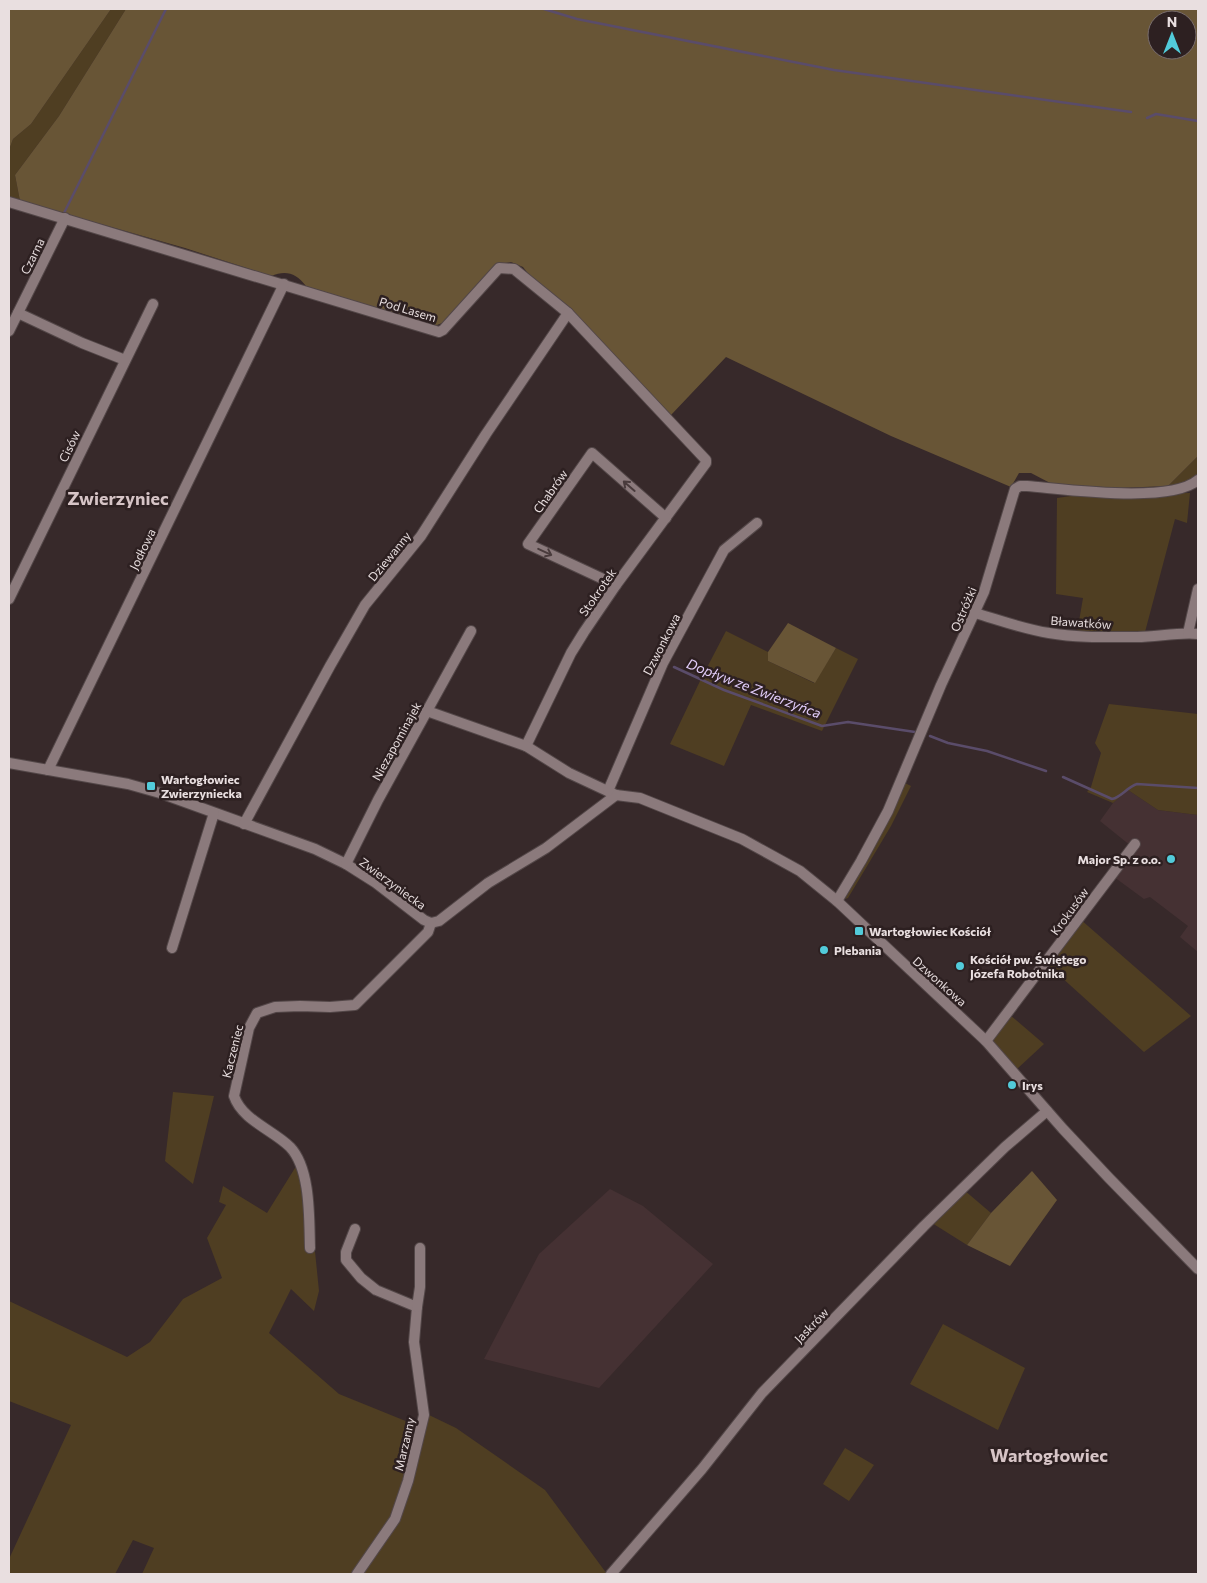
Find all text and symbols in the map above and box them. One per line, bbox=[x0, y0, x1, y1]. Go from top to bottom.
north arrow bbox=[1147, 10, 1197, 60]
text: N bbox=[1167, 13, 1177, 30]
street label: Czarna bbox=[17, 236, 47, 276]
street label: Pod Lasem bbox=[378, 294, 438, 324]
street label: Cisów bbox=[55, 428, 83, 464]
street label: Chabrów bbox=[530, 466, 570, 515]
one-way arrow bbox=[623, 480, 636, 491]
district label: Zwierzyniec bbox=[67, 487, 169, 509]
street label: Jodłowa bbox=[126, 526, 159, 572]
street label: Dziewanny bbox=[365, 528, 413, 584]
one-way arrow bbox=[537, 548, 552, 557]
street label: Stokrotek bbox=[576, 565, 619, 618]
street label: Ostróżki bbox=[947, 584, 979, 634]
street label: Dzwonkowa bbox=[640, 611, 682, 677]
street label: Bławatków bbox=[1050, 613, 1112, 631]
water label: Dopływ ze Zwierzyńca bbox=[684, 655, 824, 721]
street label: Niezapominajek bbox=[369, 699, 424, 783]
place label: Wartogłowiec Zwierzyniecka bbox=[161, 772, 242, 800]
marker: Wartogłowiec Zwierzyniecka bbox=[145, 780, 157, 792]
place label: Major Sp. z o.o. bbox=[1077, 852, 1161, 866]
marker: Major Sp. z o.o. bbox=[1165, 853, 1177, 865]
street label: Zwierzyniecka bbox=[357, 854, 429, 912]
street label: Krokusów bbox=[1047, 884, 1091, 937]
place label: Wartogłowiec Kościół bbox=[869, 924, 992, 938]
marker: Wartogłowiec Kościół bbox=[853, 925, 865, 937]
place label: Plebania bbox=[834, 943, 881, 957]
marker: Plebania bbox=[818, 944, 830, 956]
place label: Kościół pw. Świętego Józefa Robotnika bbox=[970, 952, 1086, 981]
street label: Dzwonkowa bbox=[910, 953, 970, 1009]
marker: Kościół pw. Świętego Józefa Robotnika bbox=[954, 960, 966, 972]
street label: Kaczeniec bbox=[219, 1023, 245, 1079]
place label: Irys bbox=[1022, 1078, 1043, 1092]
marker: Irys bbox=[1006, 1079, 1018, 1091]
street label: Jaskrów bbox=[791, 1304, 832, 1346]
street label: Marzanny bbox=[391, 1416, 417, 1472]
district label: Wartogłowiec bbox=[990, 1444, 1108, 1466]

